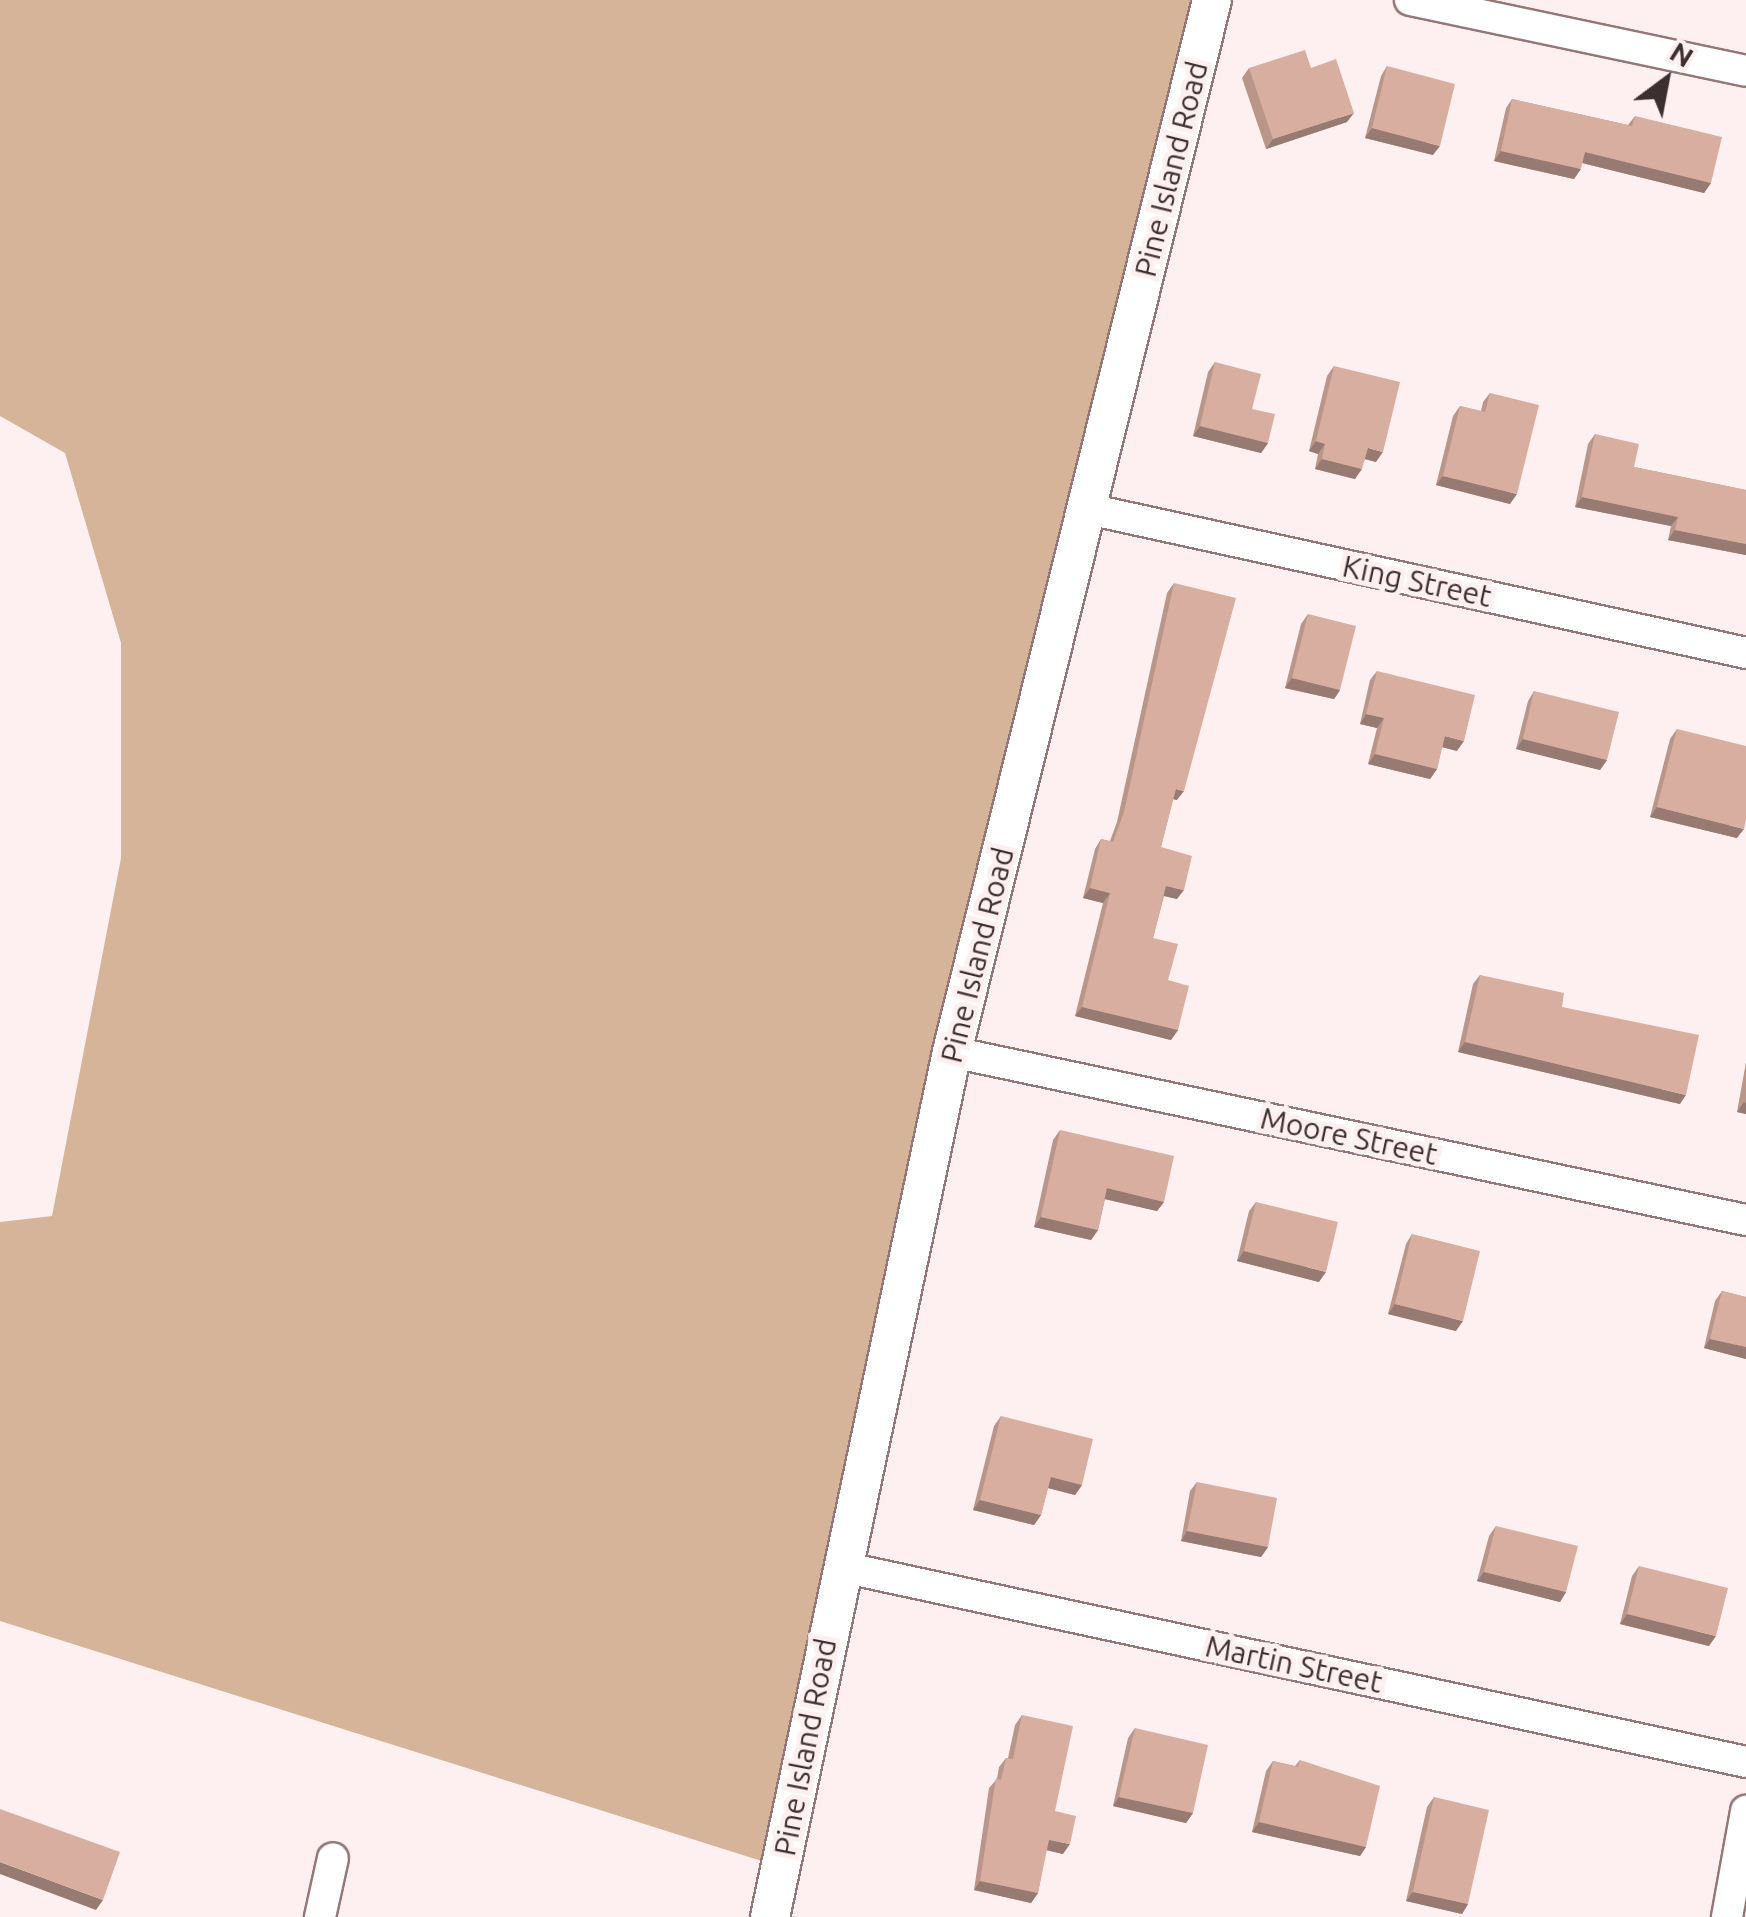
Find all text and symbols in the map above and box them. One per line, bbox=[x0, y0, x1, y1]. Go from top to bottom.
north arrow bbox=[1616, 30, 1716, 130]
text: N bbox=[1665, 35, 1699, 73]
street label: Pine Island Road bbox=[1127, 58, 1215, 280]
street label: King Street bbox=[1339, 548, 1495, 614]
street label: Pine Island Road bbox=[933, 844, 1021, 1066]
street label: Moore Street bbox=[1257, 1100, 1441, 1172]
street label: Martin Street bbox=[1202, 1628, 1386, 1700]
street label: Pine Island Road bbox=[766, 1635, 844, 1859]

